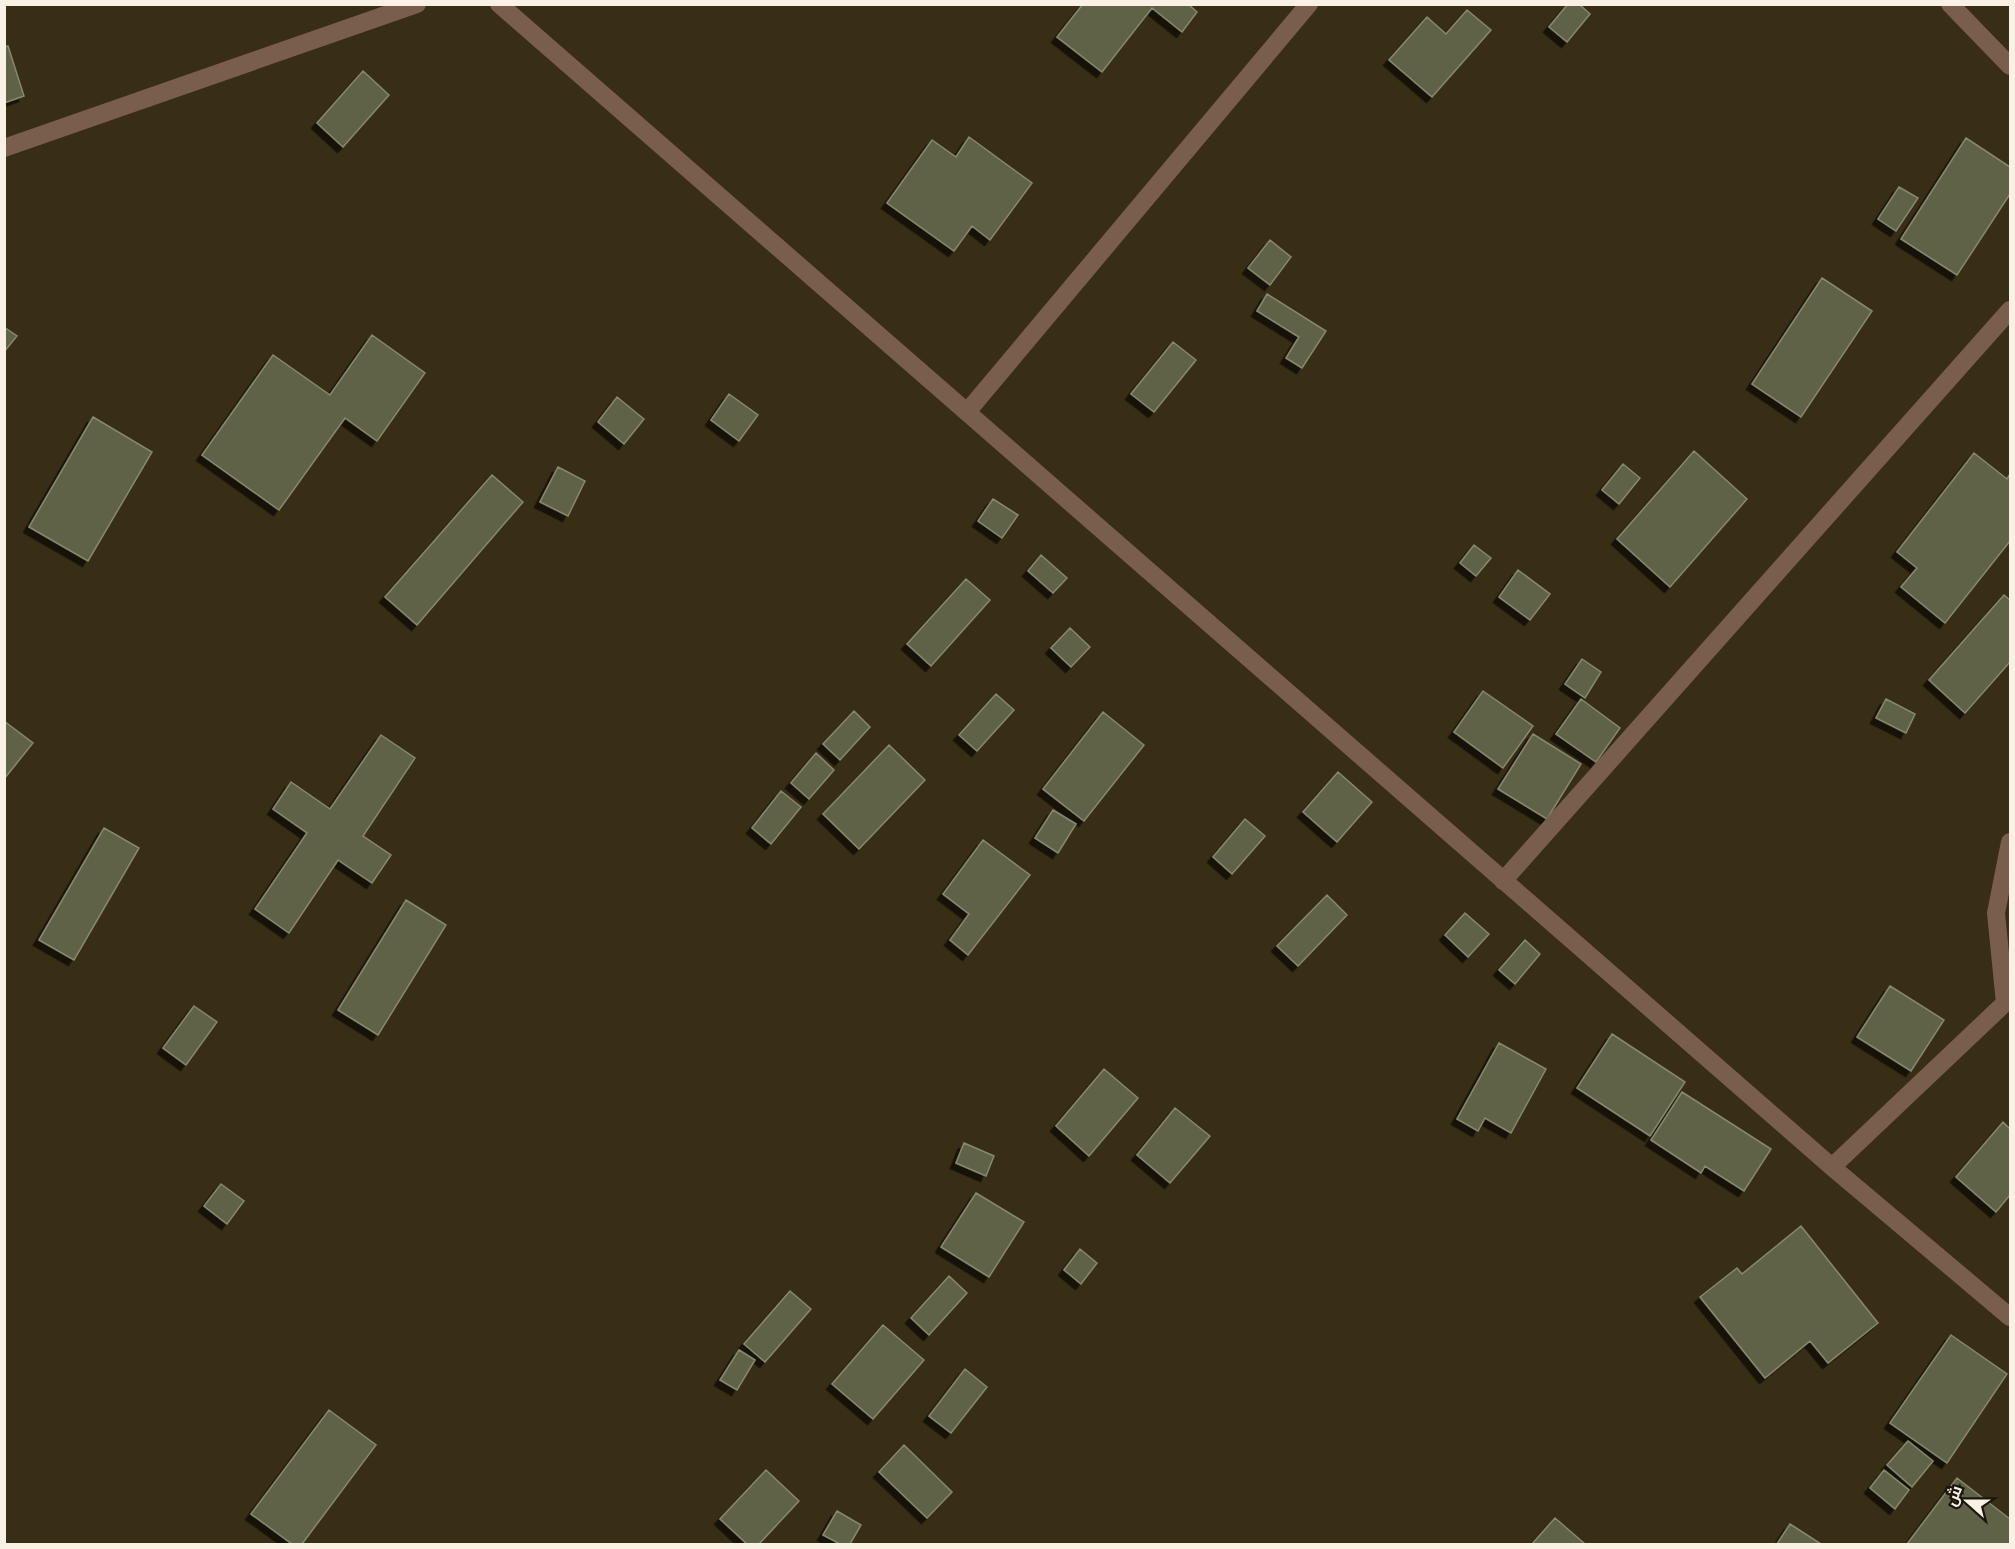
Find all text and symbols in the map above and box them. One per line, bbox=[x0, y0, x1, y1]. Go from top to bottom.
north arrow bbox=[1937, 1471, 1997, 1531]
text: ش bbox=[1939, 1482, 1968, 1510]

